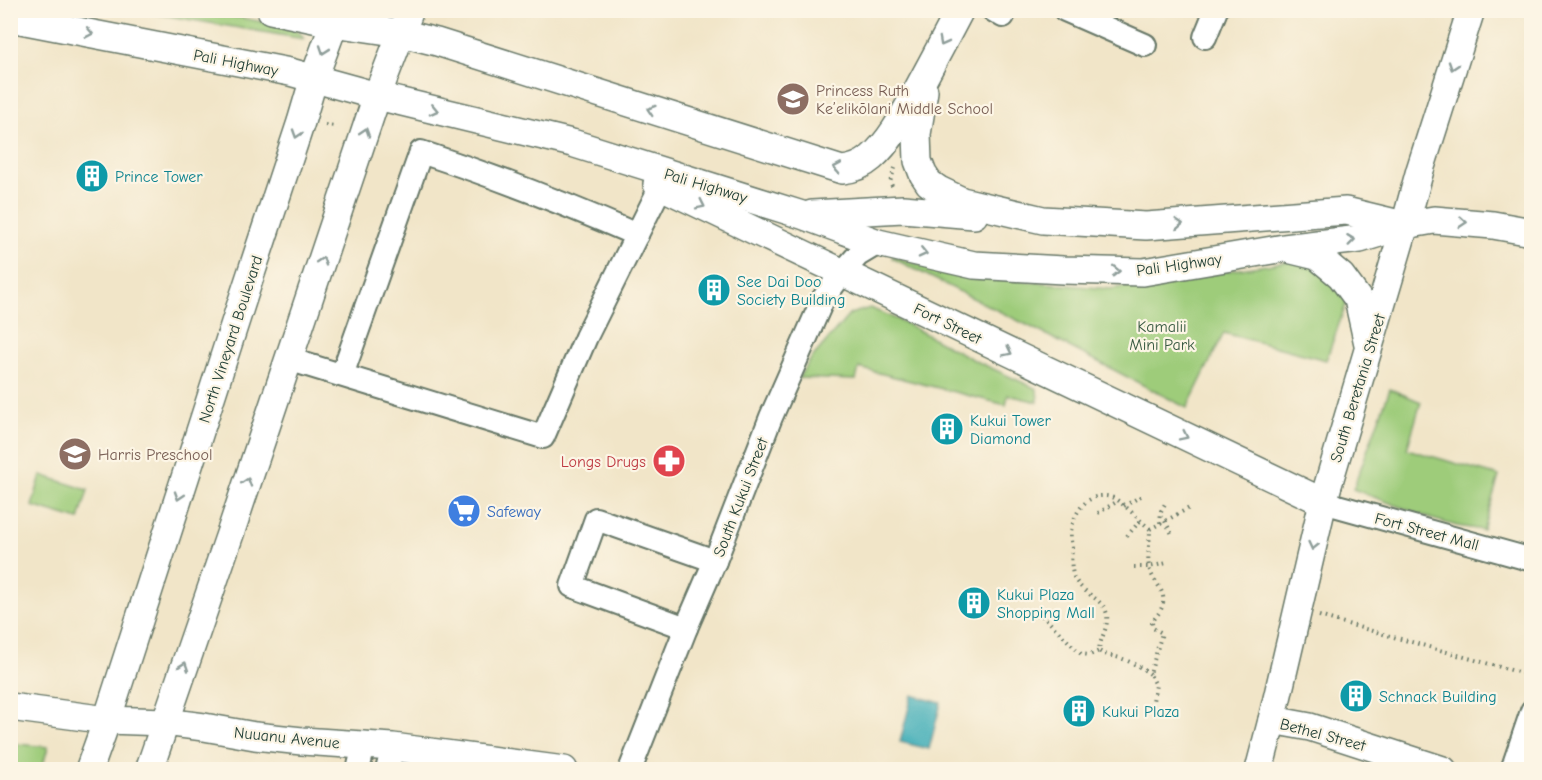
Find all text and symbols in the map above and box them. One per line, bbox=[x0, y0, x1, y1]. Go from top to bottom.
one-way arrow bbox=[83, 26, 93, 39]
one-way arrow bbox=[939, 36, 950, 46]
one-way arrow bbox=[318, 45, 331, 55]
street label: Pali Highway bbox=[192, 46, 281, 80]
one-way arrow bbox=[1448, 60, 1460, 71]
school or university icon: Princess Ruth Ke’elikōlani Middle School bbox=[775, 81, 811, 117]
place label: Princess Ruth Ke’elikōlani Middle School bbox=[816, 82, 993, 118]
one-way arrow bbox=[429, 103, 439, 116]
one-way arrow bbox=[646, 105, 657, 117]
one-way arrow bbox=[358, 127, 370, 138]
one-way arrow bbox=[292, 128, 305, 139]
building icon: Prince Tower bbox=[74, 158, 110, 194]
one-way arrow bbox=[832, 162, 842, 175]
street label: Pali Highway bbox=[662, 165, 750, 207]
place label: Prince Tower bbox=[115, 168, 203, 186]
one-way arrow bbox=[694, 197, 705, 209]
one-way arrow bbox=[1459, 216, 1468, 229]
one-way arrow bbox=[1175, 217, 1184, 230]
one-way arrow bbox=[1346, 234, 1355, 246]
one-way arrow bbox=[918, 246, 928, 259]
street label: Pali Highway bbox=[1135, 250, 1224, 280]
street label: North Vineyard Boulevard bbox=[195, 253, 267, 425]
one-way arrow bbox=[315, 257, 327, 267]
one-way arrow bbox=[1112, 265, 1121, 277]
building icon: See Dai Doo Society Building bbox=[696, 272, 732, 308]
place label: See Dai Doo Society Building bbox=[737, 273, 845, 309]
street label: Fort Street bbox=[911, 300, 985, 348]
street label: South Beretania Street bbox=[1327, 311, 1389, 465]
park label: Kamalii Mini Park bbox=[1129, 318, 1195, 354]
one-way arrow bbox=[1002, 345, 1013, 357]
building icon: Kukui Tower Diamond bbox=[929, 411, 965, 447]
place label: Kukui Tower Diamond bbox=[970, 412, 1052, 448]
one-way arrow bbox=[1178, 429, 1189, 441]
street label: South Kukui Street bbox=[710, 435, 772, 559]
school or university icon: Harris Preschool bbox=[57, 436, 93, 472]
pharmacy icon: Longs Drugs bbox=[651, 443, 687, 479]
place label: Harris Preschool bbox=[98, 446, 213, 464]
place label: Longs Drugs bbox=[561, 453, 646, 471]
one-way arrow bbox=[240, 477, 253, 488]
one-way arrow bbox=[174, 490, 186, 501]
supermarket icon: Safeway bbox=[446, 493, 482, 529]
place label: Safeway bbox=[487, 503, 542, 521]
street label: Fort Street Mall bbox=[1373, 509, 1481, 555]
one-way arrow bbox=[1307, 541, 1320, 551]
building icon: Kukui Plaza Shopping Mall bbox=[956, 585, 992, 621]
place label: Kukui Plaza Shopping Mall bbox=[997, 586, 1095, 622]
one-way arrow bbox=[177, 661, 190, 672]
building icon: Schnack Building bbox=[1338, 678, 1374, 714]
place label: Schnack Building bbox=[1379, 688, 1497, 706]
building icon: Kukui Plaza bbox=[1061, 693, 1097, 729]
place label: Kukui Plaza bbox=[1102, 703, 1180, 721]
street label: Bethel Street bbox=[1278, 715, 1368, 755]
street label: Nuuanu Avenue bbox=[233, 723, 341, 752]

